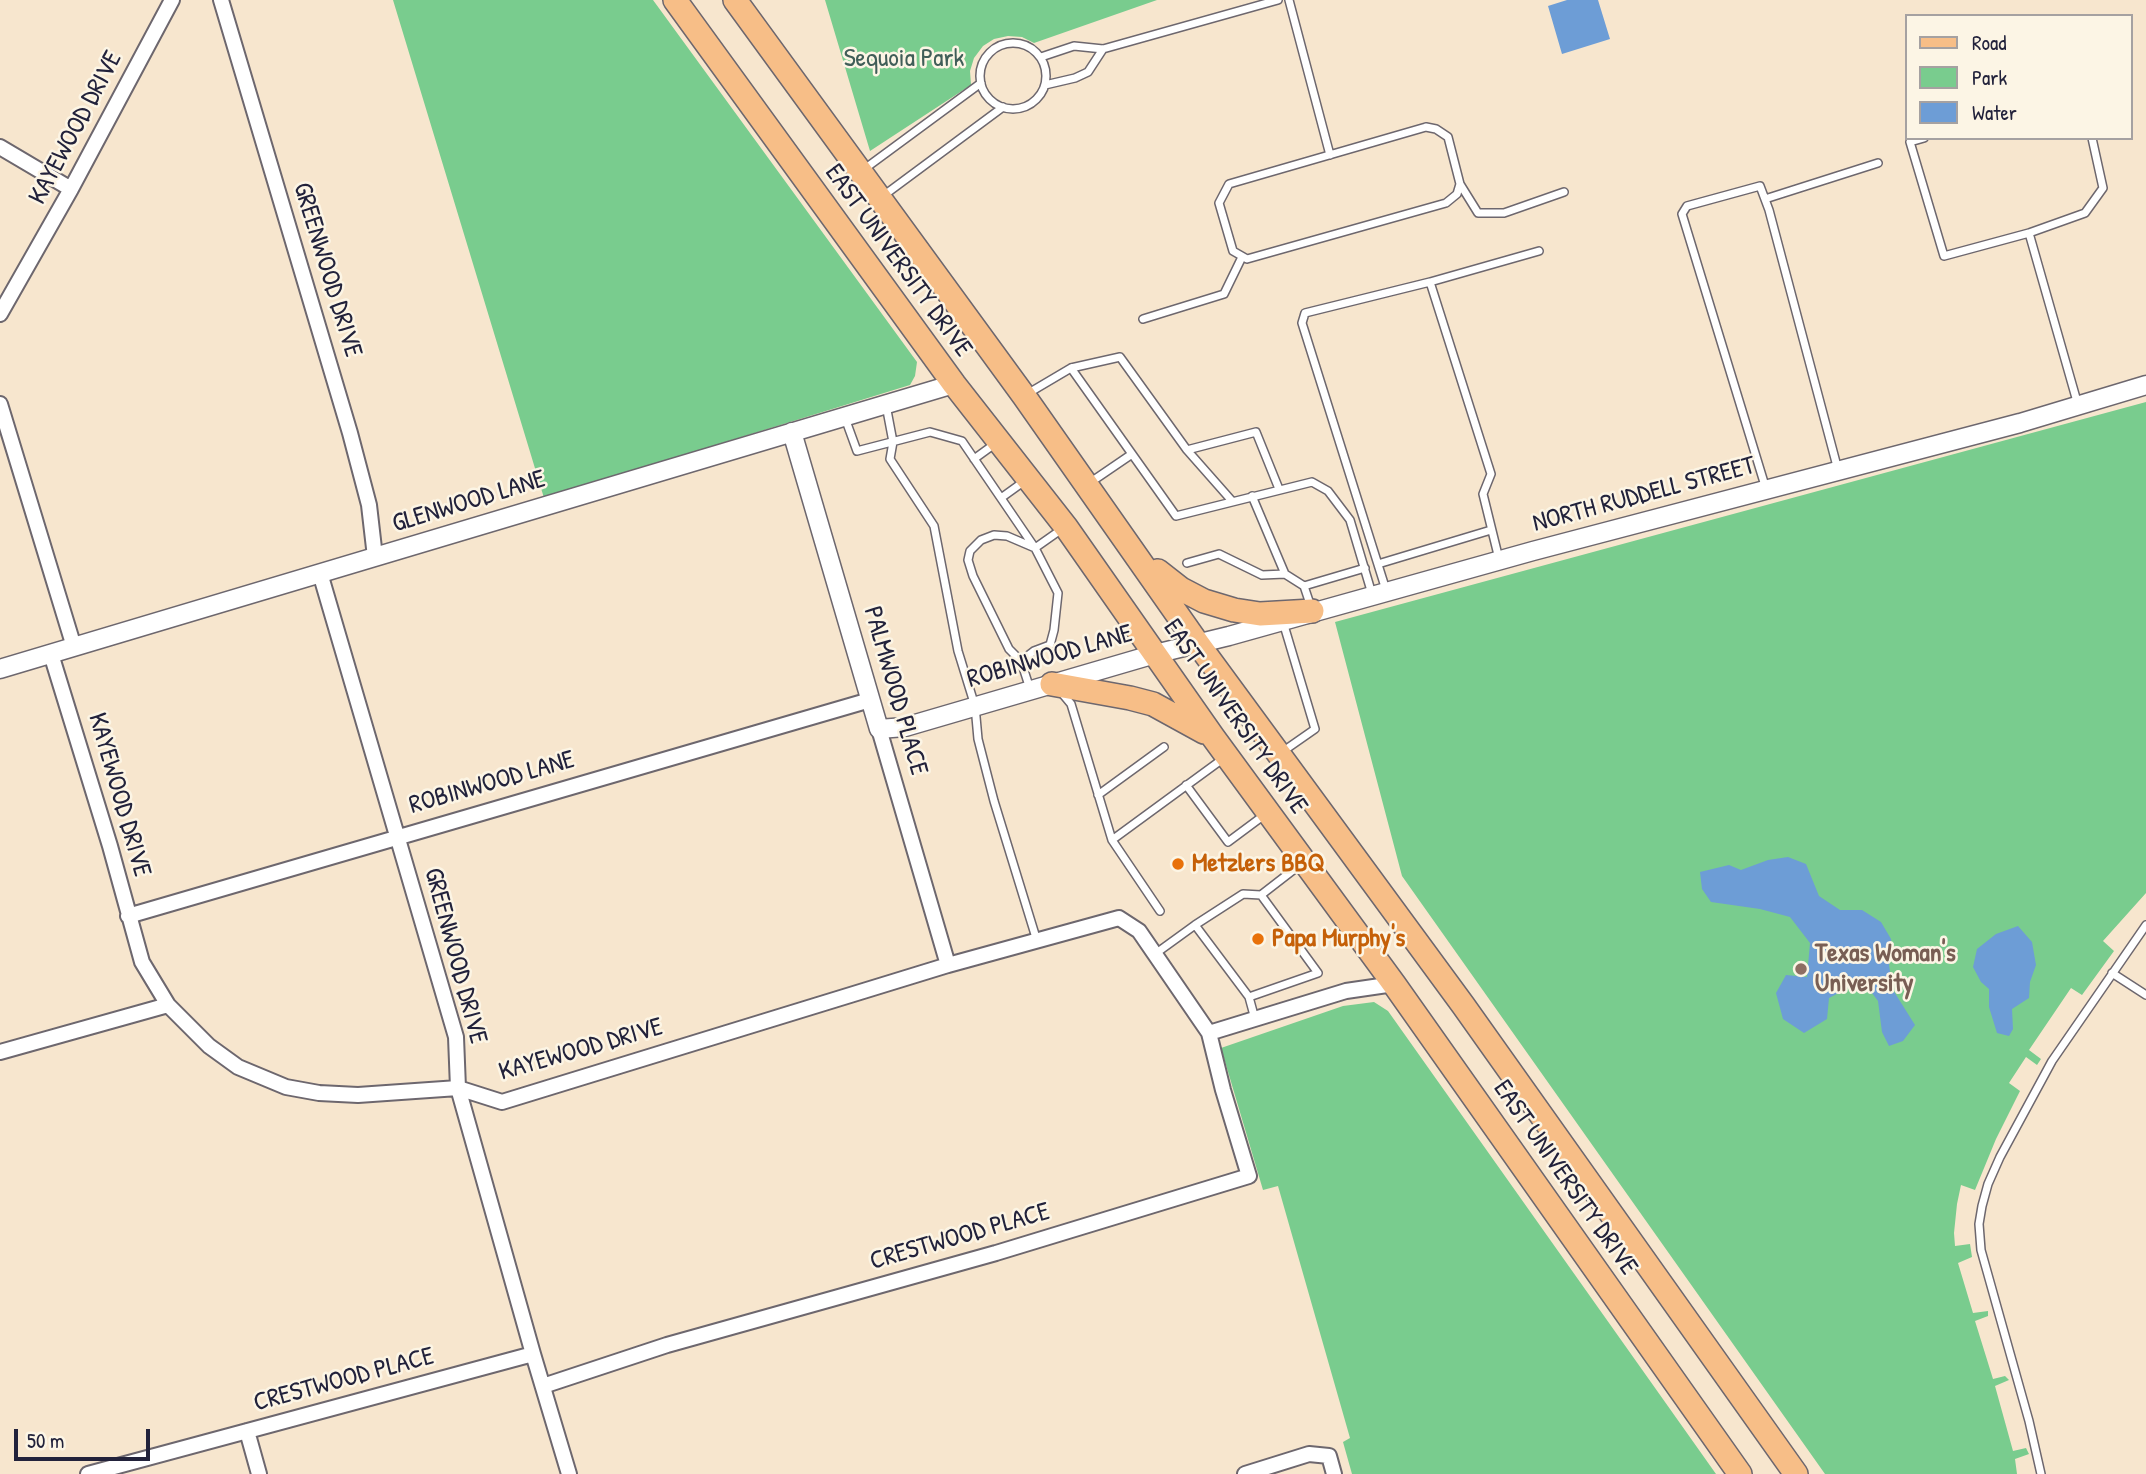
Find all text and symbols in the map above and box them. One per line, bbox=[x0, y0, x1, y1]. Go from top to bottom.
legend bbox=[1904, 14, 2132, 140]
text: Road bbox=[1972, 28, 2006, 57]
park label: Sequoia Park bbox=[844, 43, 964, 75]
street label: KAYEWOOD DRIVE bbox=[23, 46, 129, 210]
text: Park bbox=[1972, 63, 2007, 92]
text: Water bbox=[1972, 98, 2017, 127]
street label: EAST UNIVERSITY DRIVE bbox=[818, 159, 978, 363]
street label: GREENWOOD DRIVE bbox=[286, 179, 368, 361]
street label: NORTH RUDDELL STREET bbox=[1529, 450, 1759, 540]
street label: GLENWOOD LANE bbox=[389, 464, 549, 540]
street label: PALMWOOD PLACE bbox=[856, 603, 934, 779]
street label: EAST UNIVERSITY DRIVE bbox=[1156, 614, 1314, 820]
street label: ROBINWOOD LANE bbox=[964, 619, 1136, 695]
street label: KAYEWOOD DRIVE bbox=[81, 710, 157, 880]
street label: ROBINWOOD LANE bbox=[406, 745, 578, 821]
place label: Metzlers BBQ bbox=[1192, 848, 1325, 880]
marker: Metzlers BBQ bbox=[1170, 856, 1186, 872]
street label: GREENWOOD DRIVE bbox=[417, 865, 493, 1047]
place label: Papa Murphy's bbox=[1272, 923, 1405, 955]
marker: Papa Murphy's bbox=[1250, 931, 1266, 947]
place label: Texas Woman's University bbox=[1815, 938, 1956, 1000]
marker: Texas Woman's University bbox=[1793, 961, 1809, 977]
street label: KAYEWOOD DRIVE bbox=[496, 1012, 666, 1088]
street label: EAST UNIVERSITY DRIVE bbox=[1486, 1075, 1644, 1281]
street label: CRESTWOOD PLACE bbox=[867, 1196, 1053, 1278]
street label: CRESTWOOD PLACE bbox=[250, 1341, 438, 1419]
scale bar bbox=[18, 1414, 154, 1458]
text: 50 m bbox=[27, 1426, 64, 1455]

